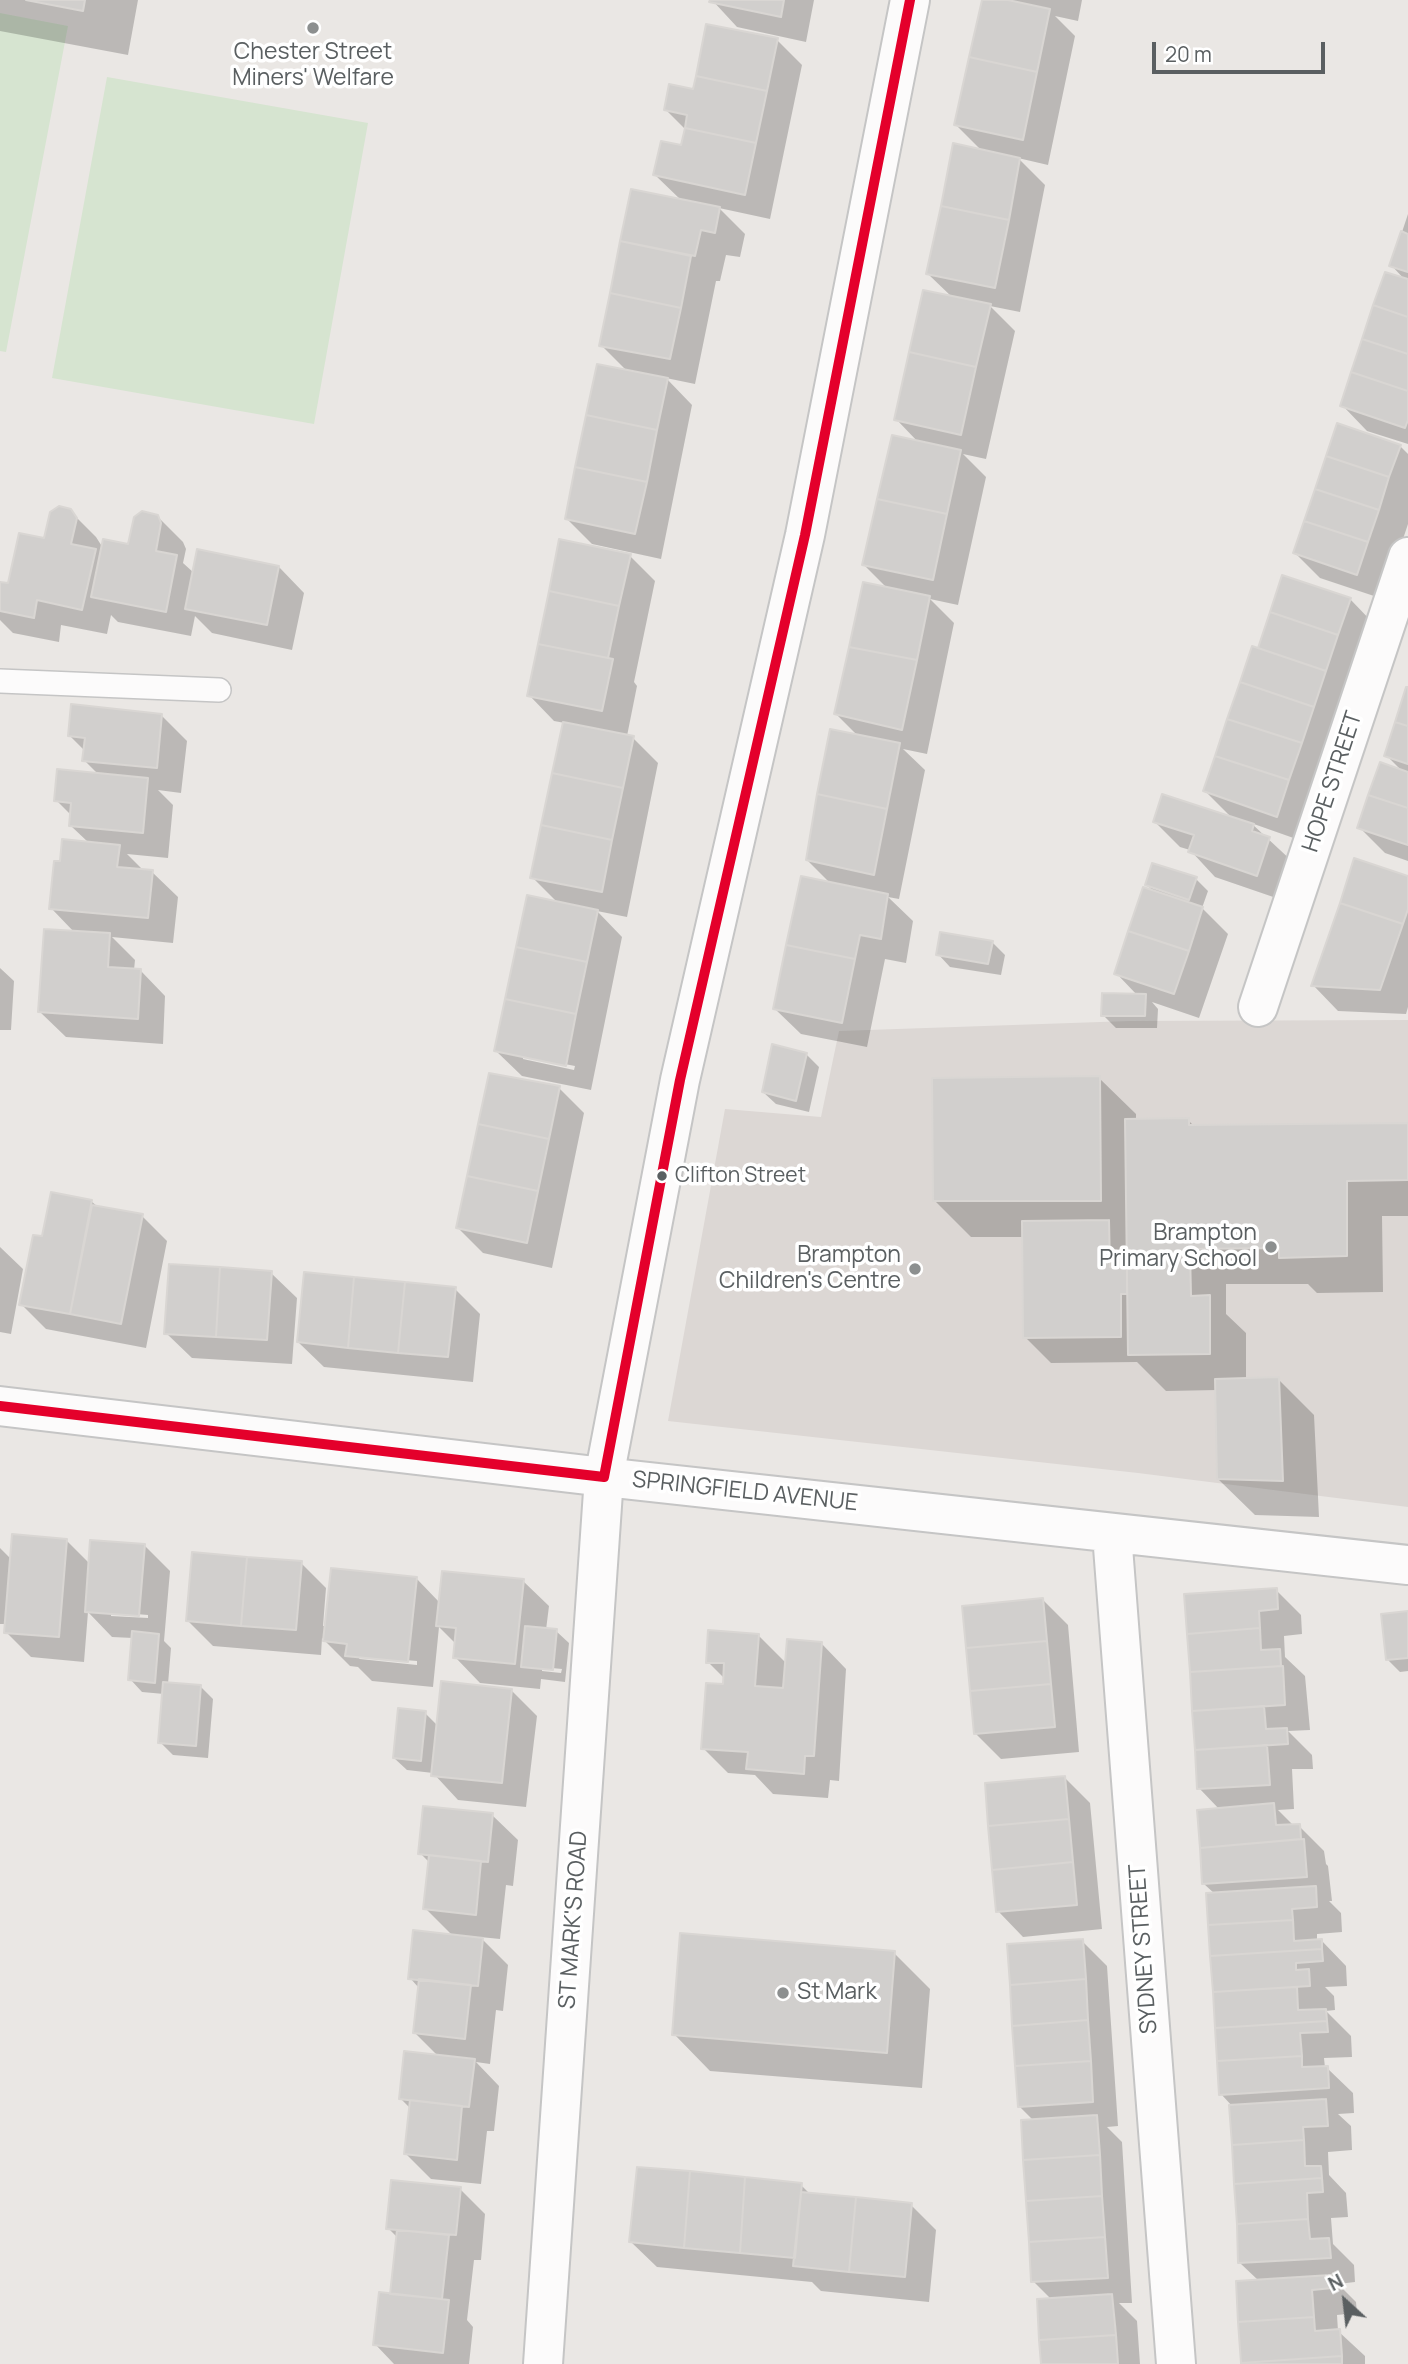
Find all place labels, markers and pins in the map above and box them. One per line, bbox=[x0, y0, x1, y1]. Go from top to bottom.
marker: Chester Street Miners' Welfare bbox=[305, 20, 321, 36]
place label: Chester Street Miners' Welfare bbox=[232, 39, 394, 93]
place label: Clifton Street bbox=[675, 1163, 806, 1189]
marker: Clifton Street bbox=[655, 1169, 669, 1183]
place label: Brampton Primary School bbox=[1099, 1220, 1257, 1274]
marker: Brampton Primary School bbox=[1263, 1239, 1279, 1255]
place label: Brampton Children's Centre bbox=[719, 1242, 901, 1296]
marker: Brampton Children's Centre bbox=[907, 1261, 923, 1277]
place label: St Mark bbox=[797, 1979, 877, 2007]
marker: St Mark bbox=[775, 1985, 791, 2001]

